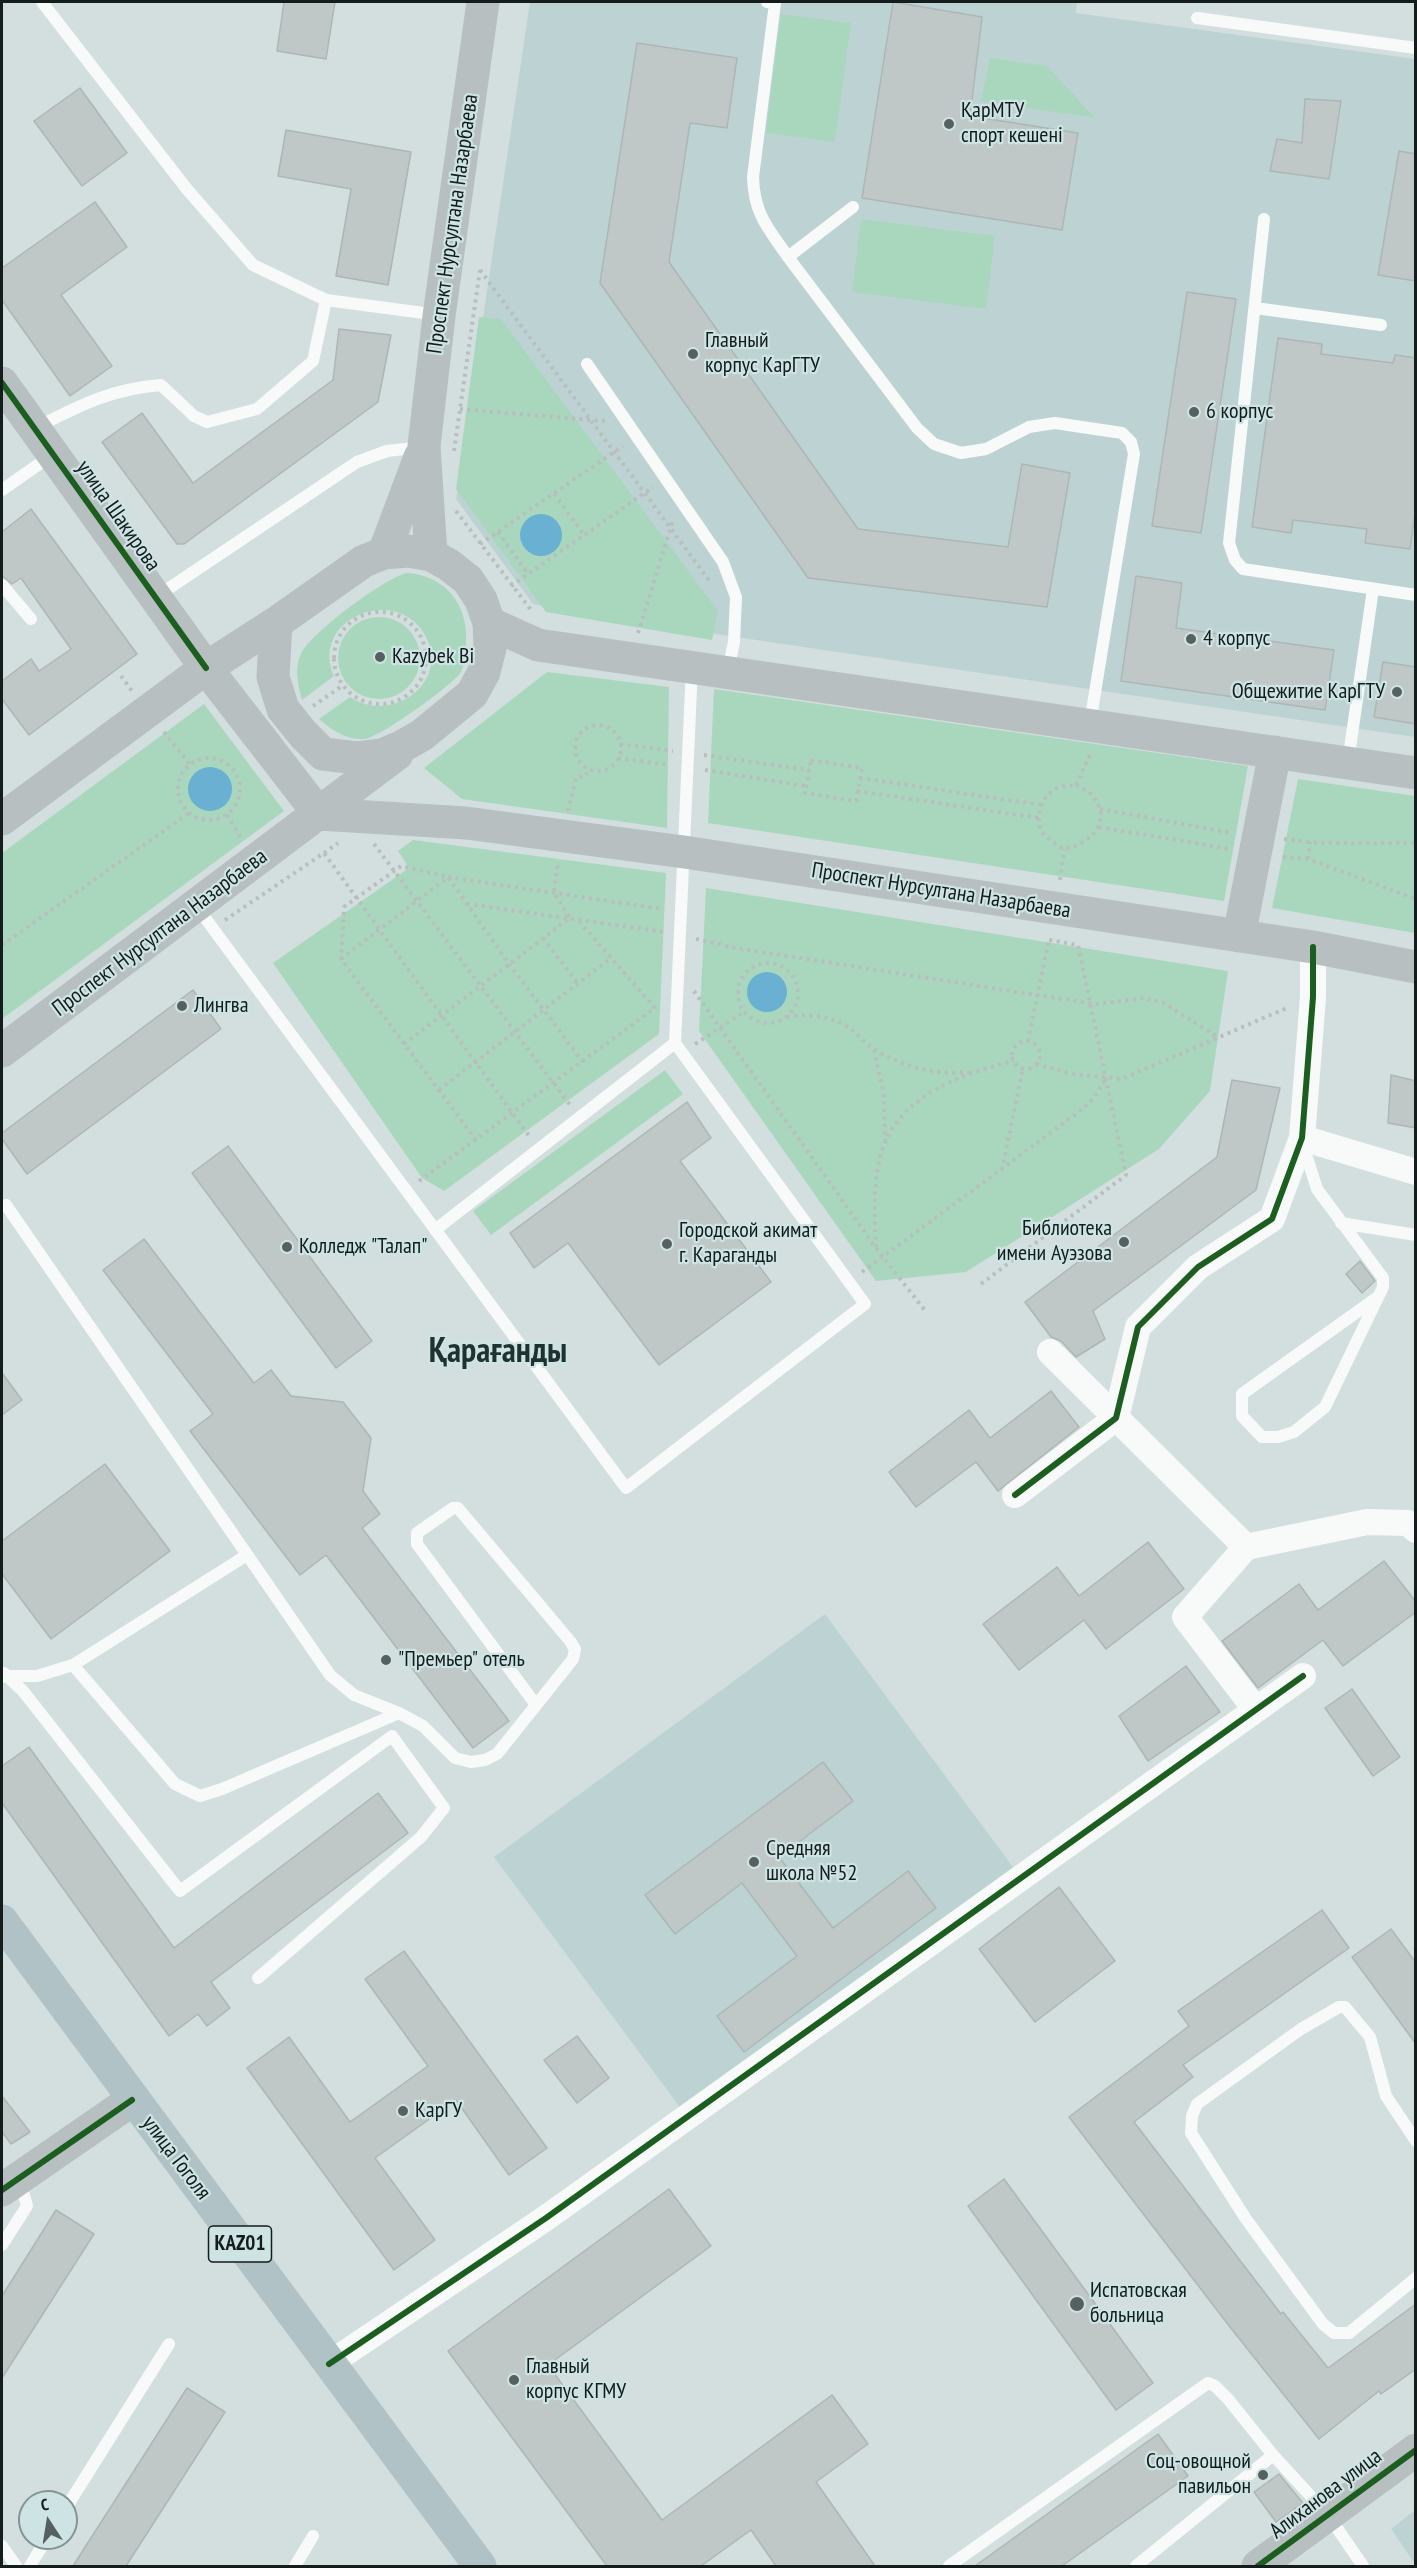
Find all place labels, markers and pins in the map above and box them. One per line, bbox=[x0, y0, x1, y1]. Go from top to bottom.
place label: ҚарМТУ спорт кешені bbox=[961, 98, 1063, 150]
marker: ҚарМТУ спорт кешені bbox=[942, 117, 956, 131]
place label: Главный корпус КарГТУ bbox=[705, 328, 820, 380]
marker: Главный корпус КарГТУ bbox=[686, 347, 700, 361]
place label: 6 корпус bbox=[1206, 399, 1273, 425]
marker: 6 корпус bbox=[1187, 405, 1201, 419]
place label: 4 корпус bbox=[1203, 626, 1270, 652]
marker: 4 корпус bbox=[1184, 632, 1198, 646]
place label: Kazybek Bi bbox=[392, 644, 474, 670]
marker: Kazybek Bi bbox=[373, 650, 387, 664]
place label: Общежитие КарГТУ bbox=[1232, 679, 1385, 705]
marker: Общежитие КарГТУ bbox=[1390, 685, 1404, 699]
place label: Лингва bbox=[194, 993, 248, 1019]
marker: Лингва bbox=[175, 999, 189, 1013]
place label: Библиотека имени Ауэзова bbox=[997, 1216, 1112, 1268]
place label: Городской акимат г. Караганды bbox=[679, 1218, 817, 1270]
place label: Колледж "Талап" bbox=[299, 1234, 428, 1260]
marker: Библиотека имени Ауэзова bbox=[1117, 1235, 1131, 1249]
marker: Городской акимат г. Караганды bbox=[660, 1237, 674, 1251]
marker: Колледж "Талап" bbox=[280, 1240, 294, 1254]
place label: "Премьер" отель bbox=[398, 1647, 525, 1673]
marker: "Премьер" отель bbox=[379, 1653, 393, 1667]
place label: Средняя школа №52 bbox=[766, 1836, 857, 1888]
marker: Средняя школа №52 bbox=[747, 1855, 761, 1869]
place label: КарГУ bbox=[415, 2098, 462, 2124]
marker: КарГУ bbox=[396, 2104, 410, 2118]
place label: Испатовская больница bbox=[1090, 2278, 1187, 2330]
marker: Испатовская больница bbox=[1068, 2295, 1086, 2313]
place label: Главный корпус КГМУ bbox=[526, 2354, 626, 2406]
marker: Главный корпус КГМУ bbox=[507, 2373, 521, 2387]
place label: Соц-овощной павильон bbox=[1146, 2449, 1251, 2500]
marker: Соц-овощной павильон bbox=[1256, 2468, 1270, 2482]

